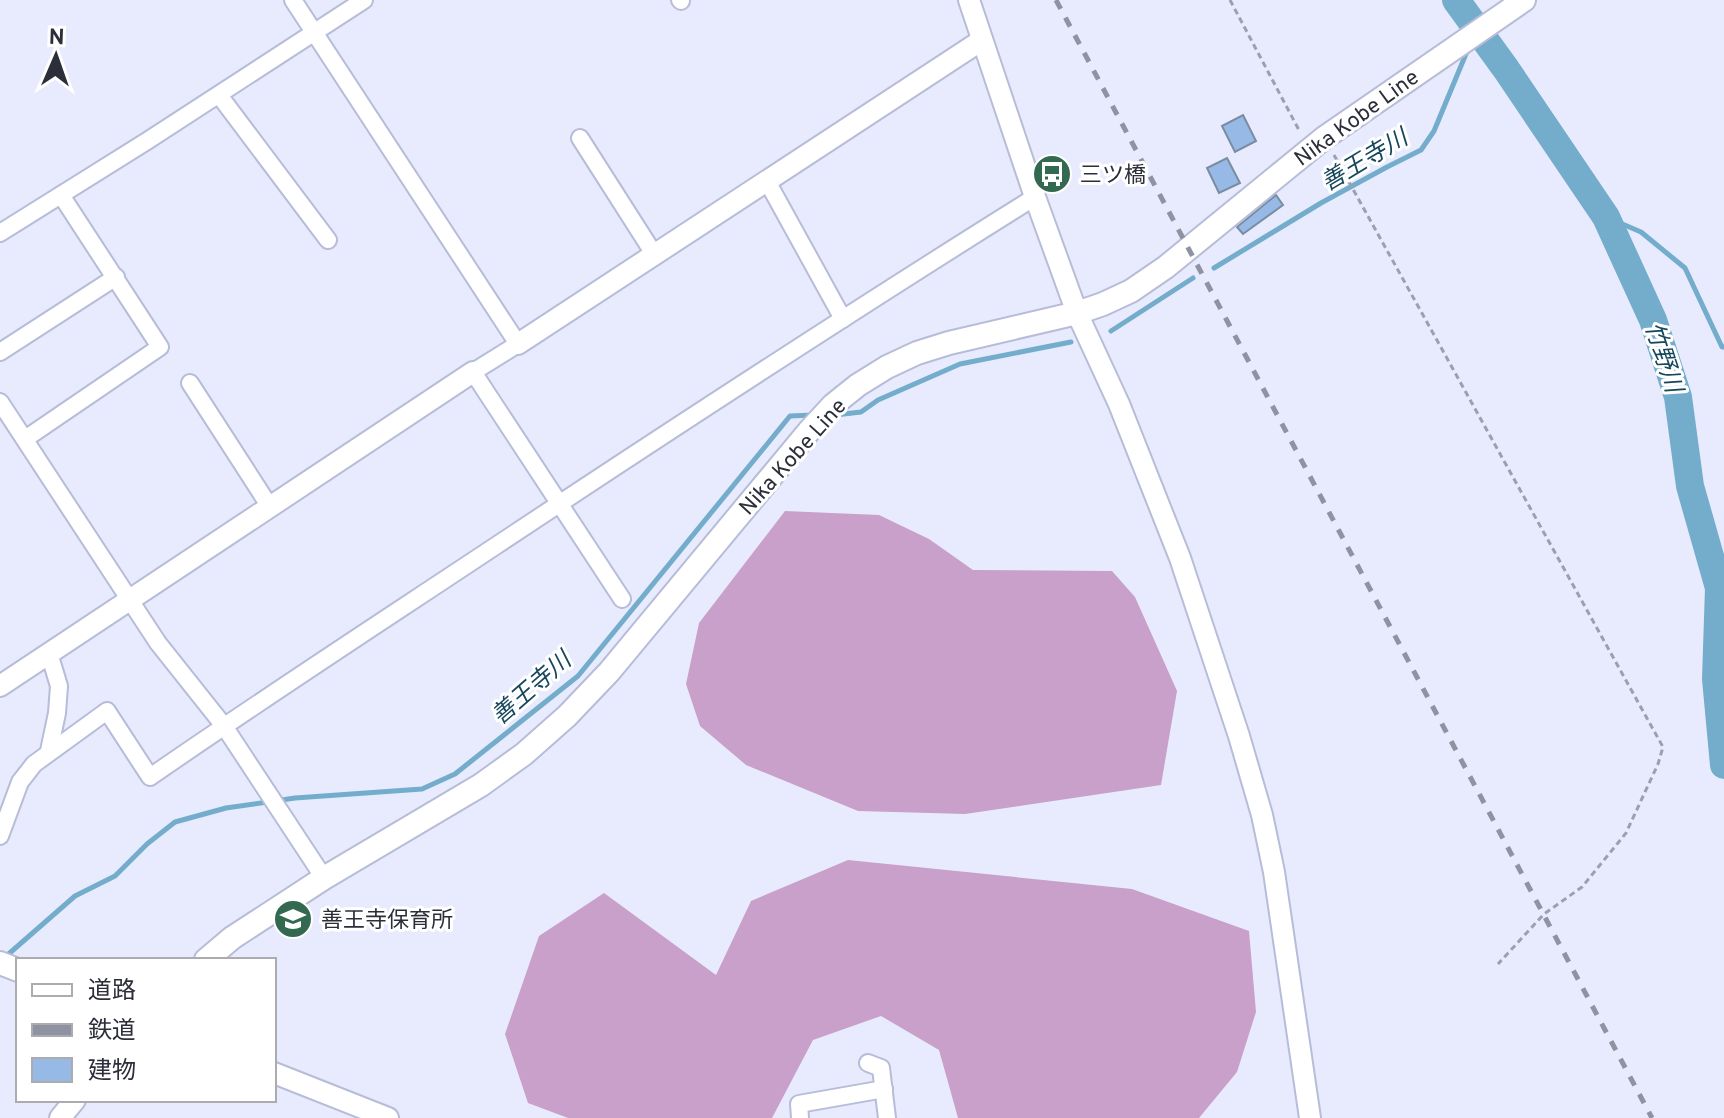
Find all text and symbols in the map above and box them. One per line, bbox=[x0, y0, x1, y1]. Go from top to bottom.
north arrow bbox=[16, 16, 96, 96]
text: N bbox=[48, 25, 65, 52]
street label: Nika Kobe Line bbox=[1290, 65, 1425, 173]
water label: 善王寺川 bbox=[1316, 123, 1416, 199]
bus stop icon: 三ツ橋 bbox=[1031, 153, 1073, 195]
place label: 三ツ橋 bbox=[1080, 163, 1146, 190]
water label: 竹野川 bbox=[1637, 319, 1688, 399]
street label: Nika Kobe Line bbox=[734, 394, 853, 521]
water label: 善王寺川 bbox=[486, 645, 581, 732]
school or university icon: 善王寺保育所 bbox=[272, 898, 314, 940]
place label: 善王寺保育所 bbox=[321, 908, 453, 935]
legend bbox=[16, 958, 276, 1102]
text: 道路 bbox=[88, 977, 136, 1007]
text: 鉄道 bbox=[88, 1017, 136, 1047]
text: 建物 bbox=[88, 1057, 136, 1087]

